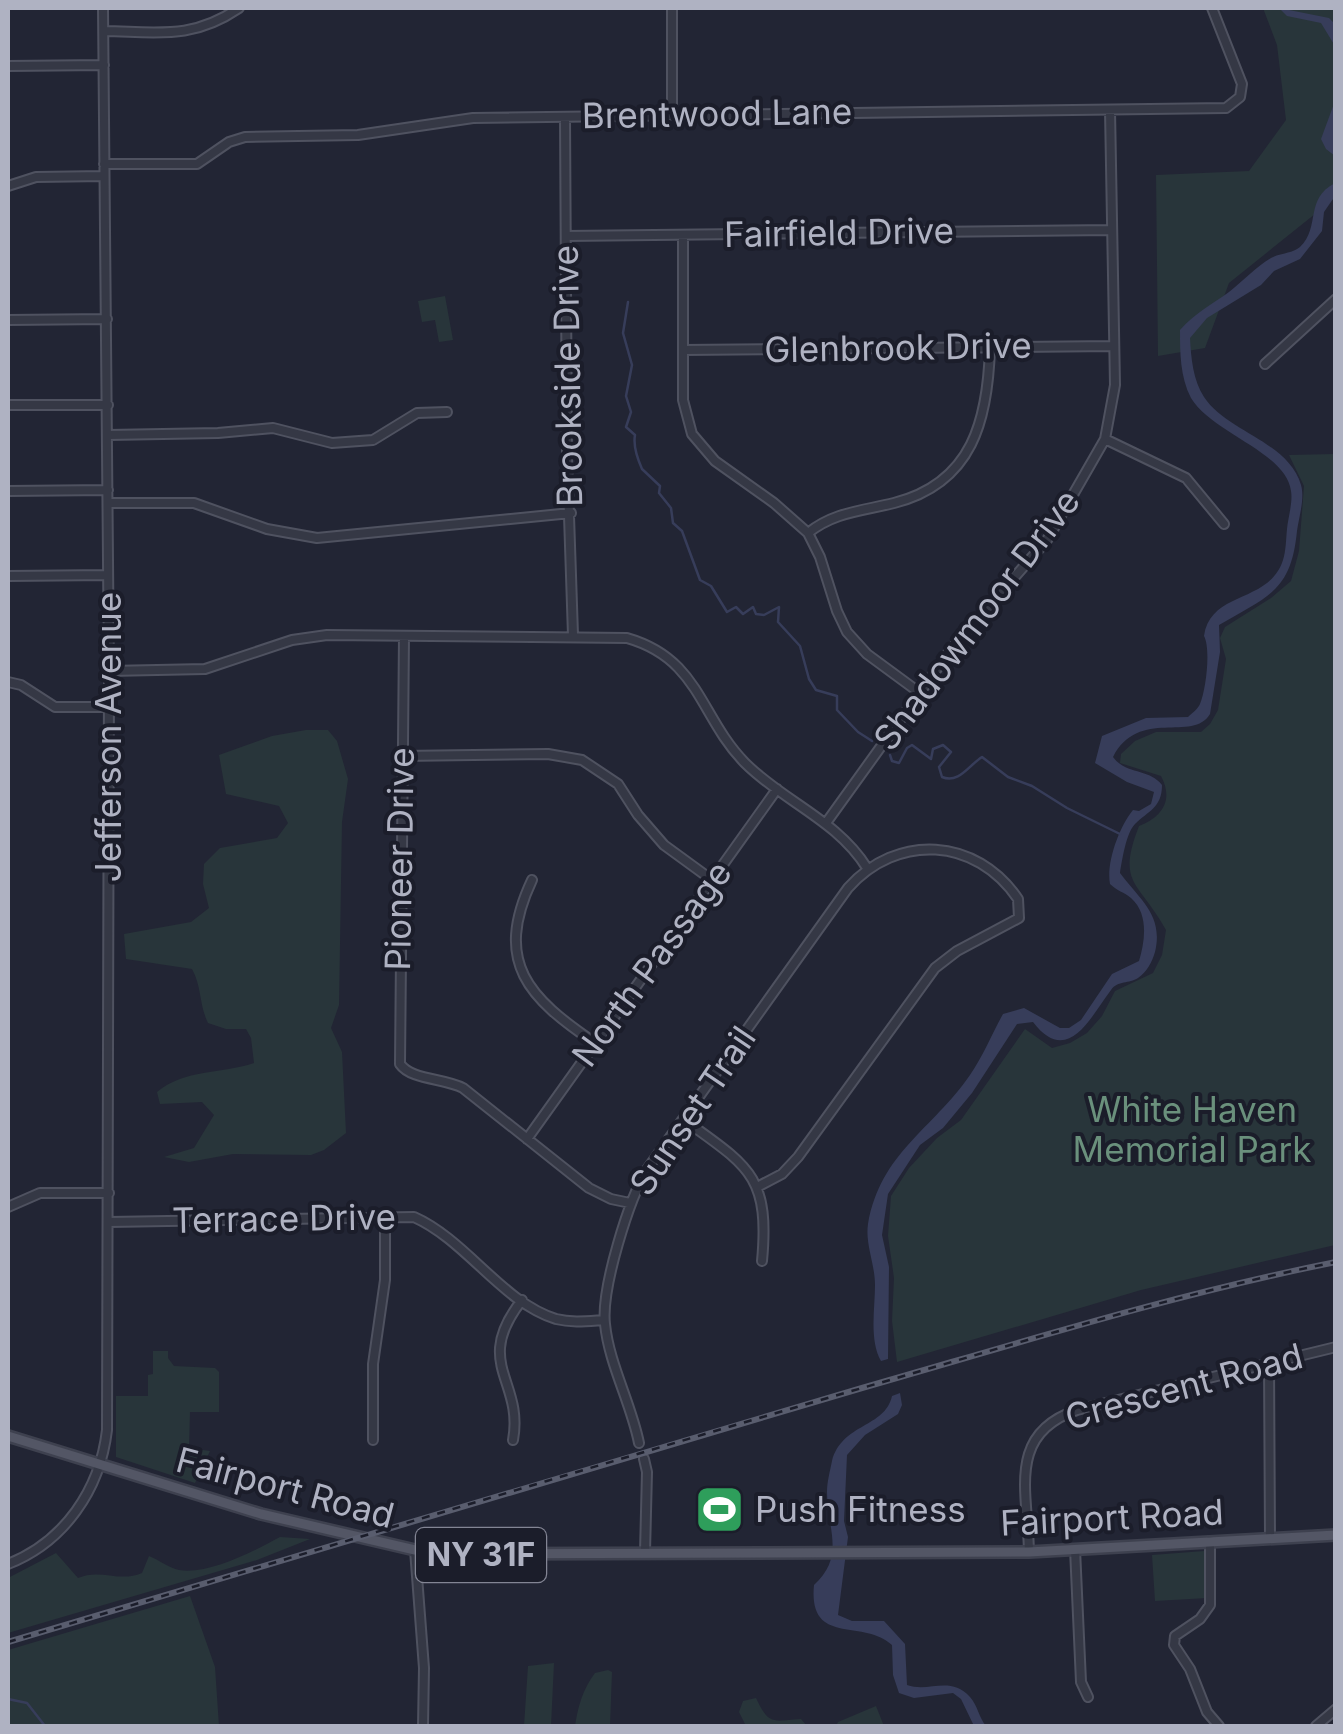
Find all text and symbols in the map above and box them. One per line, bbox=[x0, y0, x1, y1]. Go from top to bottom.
street label: Brentwood Lane bbox=[581, 90, 852, 136]
street label: Fairfield Drive bbox=[724, 209, 954, 255]
street label: Brookside Drive bbox=[544, 245, 590, 507]
street label: Glenbrook Drive bbox=[764, 324, 1032, 370]
street label: Shadowmoor Drive bbox=[864, 481, 1088, 758]
street label: Jefferson Avenue bbox=[87, 592, 129, 882]
street label: Pioneer Drive bbox=[376, 747, 422, 971]
street label: North Passage bbox=[563, 853, 740, 1074]
street label: Sunset Trail bbox=[620, 1018, 764, 1203]
park label: White Haven Memorial Park bbox=[1073, 1088, 1311, 1170]
street label: Terrace Drive bbox=[172, 1195, 396, 1241]
street label: Crescent Road bbox=[1061, 1334, 1307, 1438]
street label: Fairport Road bbox=[172, 1438, 399, 1536]
sports icon: Push Fitness bbox=[694, 1484, 746, 1536]
place label: Push Fitness bbox=[755, 1488, 966, 1530]
street label: Fairport Road bbox=[999, 1490, 1225, 1544]
road number: NY 31F bbox=[416, 1528, 546, 1582]

